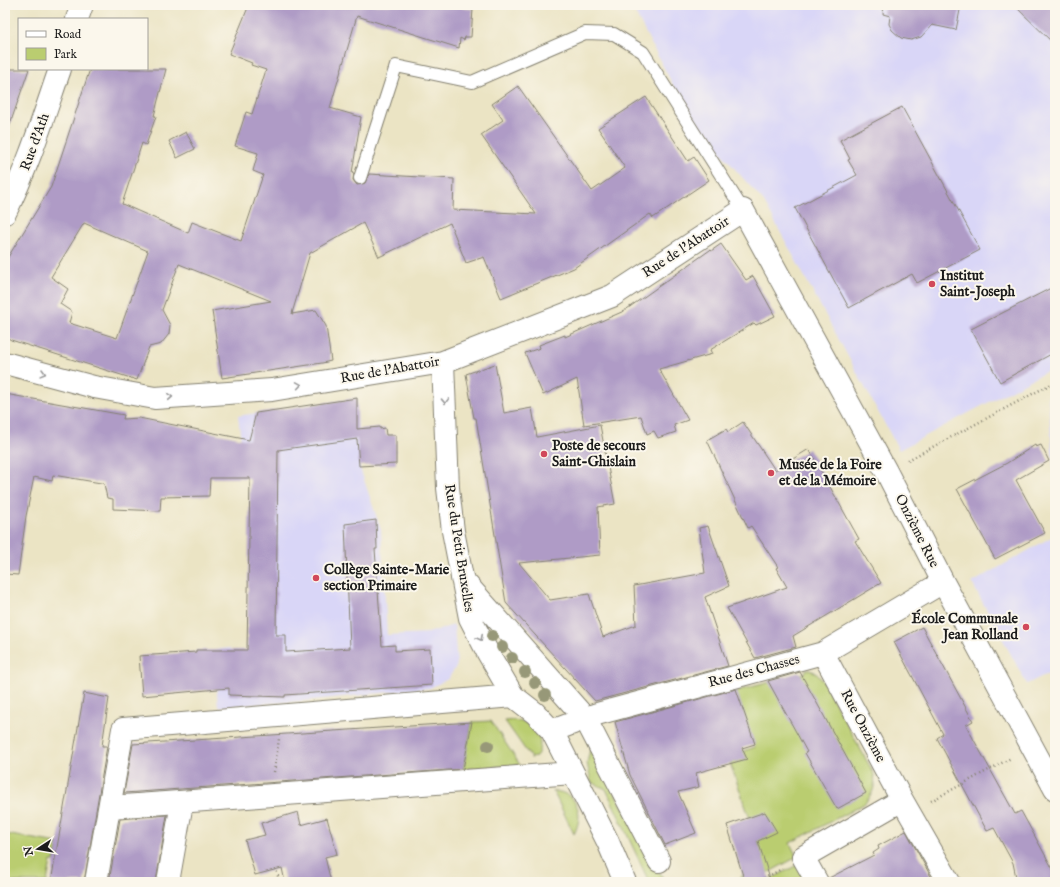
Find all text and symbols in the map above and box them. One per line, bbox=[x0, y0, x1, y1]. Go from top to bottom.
legend bbox=[18, 18, 148, 70]
text: Road bbox=[54, 27, 82, 42]
text: Park bbox=[54, 47, 77, 62]
street label: Rue d'Ath bbox=[16, 110, 54, 173]
street label: Rue de l'Abattoir bbox=[639, 212, 733, 282]
place label: Institut Saint-Joseph bbox=[940, 267, 1015, 301]
marker: Institut Saint-Joseph bbox=[927, 279, 937, 289]
street label: Rue de l'Abattoir bbox=[339, 352, 441, 388]
one-way arrow bbox=[39, 369, 46, 377]
one-way arrow bbox=[296, 381, 302, 390]
one-way arrow bbox=[167, 393, 173, 402]
one-way arrow bbox=[440, 398, 449, 404]
place label: Poste de secours Saint-Ghislain bbox=[552, 437, 646, 471]
marker: Poste de secours Saint-Ghislain bbox=[539, 449, 549, 459]
place label: Musée de la Foire et de la Mémoire bbox=[779, 456, 882, 490]
marker: Musée de la Foire et de la Mémoire bbox=[766, 468, 776, 478]
street label: Rue du Petit Bruxelles bbox=[440, 483, 478, 613]
street label: Onzième Rue bbox=[891, 491, 943, 571]
place label: Collège Sainte-Marie section Primaire bbox=[324, 561, 450, 595]
marker: Collège Sainte-Marie section Primaire bbox=[311, 573, 321, 583]
place label: École Communale Jean Rolland bbox=[912, 609, 1019, 644]
marker: École Communale Jean Rolland bbox=[1021, 622, 1031, 632]
one-way arrow bbox=[475, 634, 483, 641]
street label: Rue des Chasses bbox=[706, 650, 802, 692]
street label: Rue Onzième bbox=[836, 686, 890, 766]
north arrow bbox=[18, 829, 58, 869]
text: N bbox=[21, 844, 37, 858]

